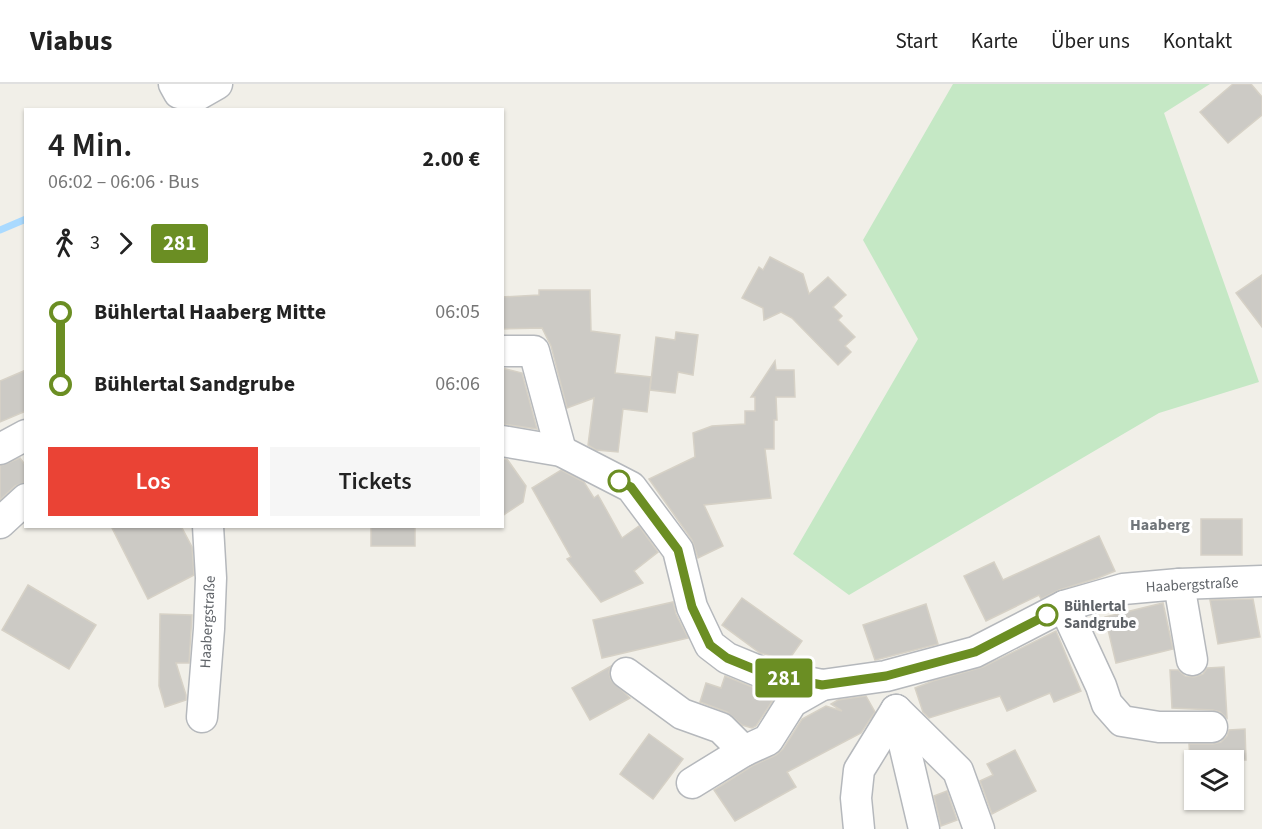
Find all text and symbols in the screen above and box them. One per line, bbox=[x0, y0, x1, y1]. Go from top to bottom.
text: Viabus bbox=[30, 21, 112, 61]
text: Start bbox=[895, 26, 938, 56]
text: Karte bbox=[971, 26, 1018, 56]
text: Über uns bbox=[1051, 26, 1130, 56]
text: Kontakt bbox=[1163, 26, 1232, 56]
text: 4 Min. bbox=[48, 122, 132, 169]
text: 2.00 € bbox=[423, 143, 480, 175]
text: 06:02 – 06:06 · Bus bbox=[48, 168, 199, 196]
icon: walk bbox=[48, 227, 81, 260]
icon: forward bbox=[109, 227, 142, 260]
text: 281 bbox=[163, 228, 196, 258]
text: 3 bbox=[90, 229, 100, 257]
text: Bühlertal Haaberg Mitte bbox=[94, 296, 326, 328]
text: 06:05 bbox=[435, 298, 480, 326]
text: Bühlertal Sandgrube bbox=[94, 368, 295, 400]
text: 06:06 bbox=[435, 370, 480, 398]
button: Los bbox=[48, 447, 258, 516]
button: Tickets bbox=[270, 447, 480, 516]
unlabelled marker bbox=[608, 470, 630, 492]
district label: Haaberg bbox=[1130, 514, 1190, 536]
street label: Haabergstraße bbox=[1145, 572, 1239, 598]
street label: Haabergstraße bbox=[195, 575, 221, 669]
place label: Bühlertal Sandgrube bbox=[1064, 596, 1137, 634]
marker: Bühlertal Sandgrube bbox=[1036, 604, 1058, 626]
line badge: 281 bbox=[750, 658, 818, 698]
text: 281 bbox=[767, 663, 801, 693]
map controls bbox=[1184, 750, 1244, 810]
button: layers bbox=[1184, 750, 1244, 810]

